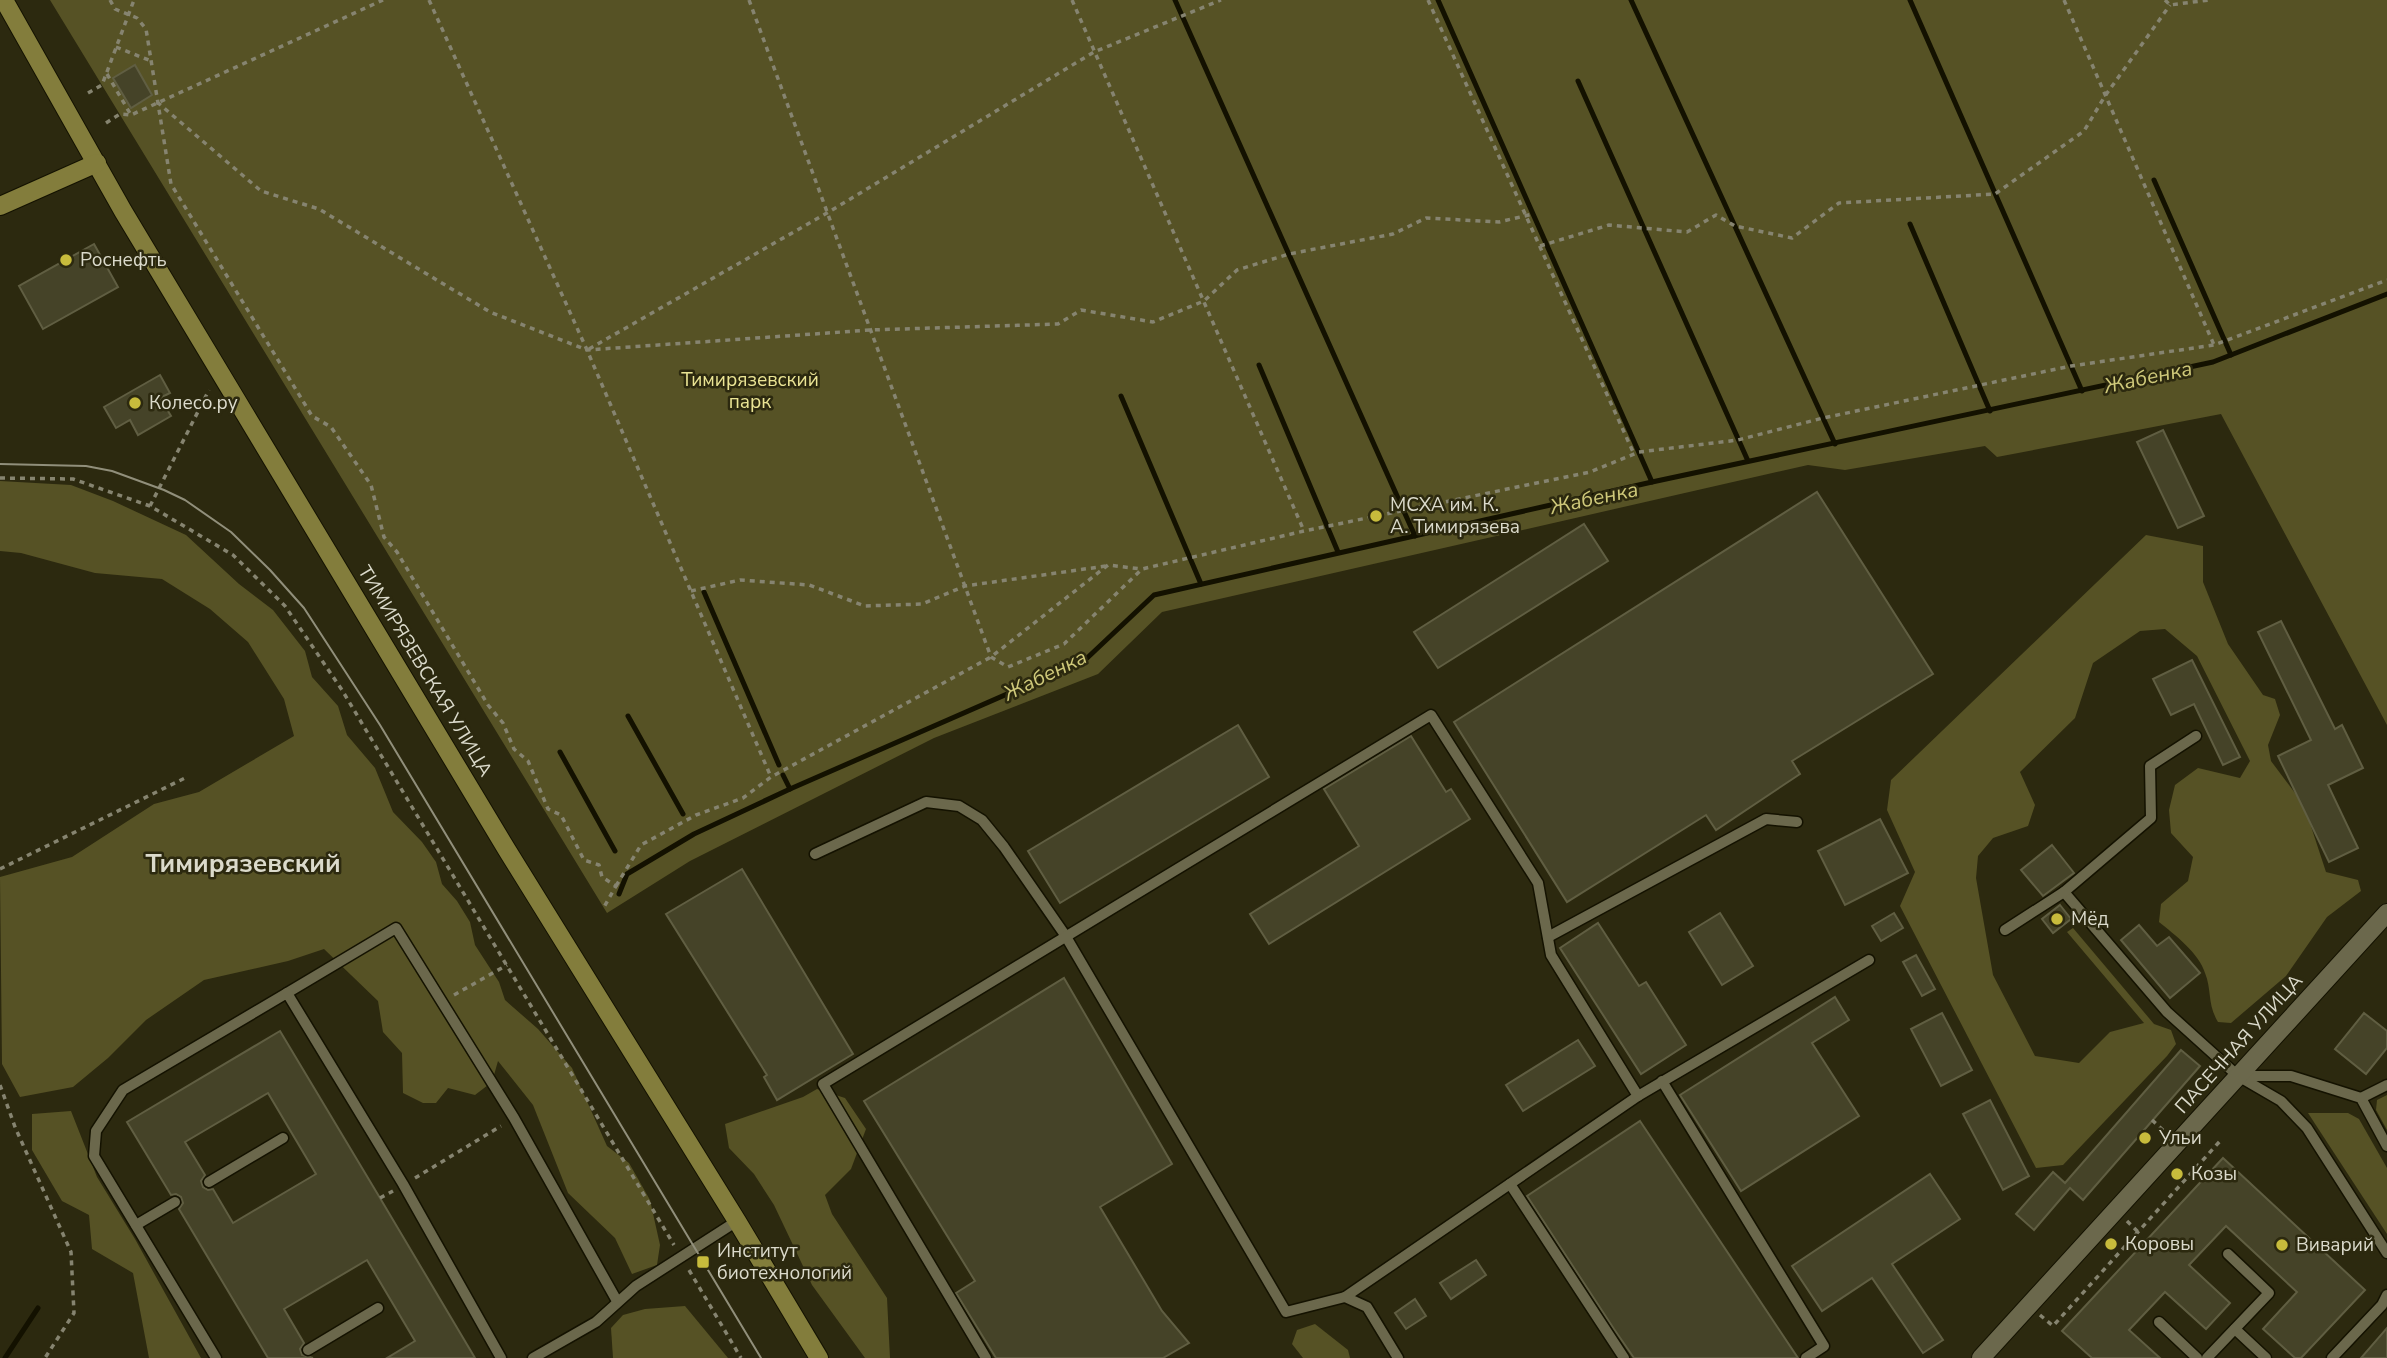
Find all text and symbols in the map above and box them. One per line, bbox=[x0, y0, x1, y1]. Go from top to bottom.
place label: Роснефть bbox=[80, 247, 167, 273]
marker: Роснефть bbox=[58, 252, 74, 268]
water label: Жабенка bbox=[2100, 354, 2195, 400]
park label: Тимирязевский парк bbox=[681, 367, 819, 415]
place label: Колесо.ру bbox=[149, 390, 238, 416]
marker: Колесо.ру bbox=[127, 395, 143, 411]
water label: Жабенка bbox=[1546, 475, 1641, 521]
place label: МСХА им. К. А. Тимирязева bbox=[1390, 492, 1520, 540]
marker: МСХА им. К. А. Тимирязева bbox=[1368, 508, 1384, 524]
street label: ТИМИРЯЗЕВСКАЯ УЛИЦА bbox=[352, 561, 499, 782]
water label: Жабенка bbox=[998, 643, 1091, 708]
district label: Тимирязевский bbox=[145, 846, 341, 881]
place label: Мёд bbox=[2071, 906, 2109, 932]
marker: Мёд bbox=[2049, 911, 2065, 927]
street label: ПАСЕЧНАЯ УЛИЦА bbox=[2169, 968, 2309, 1119]
place label: Ульи bbox=[2158, 1125, 2202, 1151]
marker: Ульи bbox=[2137, 1130, 2153, 1146]
place label: Козы bbox=[2191, 1161, 2237, 1187]
marker: Козы bbox=[2169, 1166, 2185, 1182]
place label: Коровы bbox=[2125, 1231, 2194, 1257]
place label: Виварий bbox=[2296, 1232, 2374, 1258]
marker: Коровы bbox=[2103, 1236, 2119, 1252]
marker: Виварий bbox=[2274, 1237, 2290, 1253]
place label: Институт биотехнологий bbox=[717, 1238, 852, 1286]
marker: Институт биотехнологий bbox=[695, 1254, 711, 1270]

